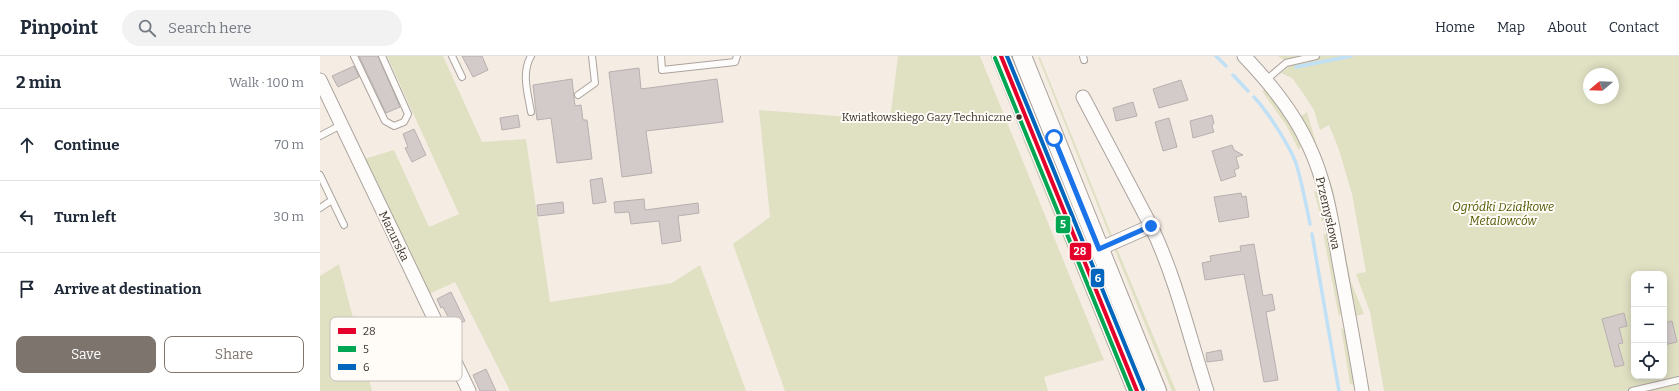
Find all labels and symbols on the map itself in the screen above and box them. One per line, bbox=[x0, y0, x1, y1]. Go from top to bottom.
north arrow bbox=[1583, 68, 1619, 104]
place label: Kwiatkowskiego Gazy Techniczne bbox=[842, 111, 1012, 124]
marker: Kwiatkowskiego Gazy Techniczne bbox=[1014, 112, 1024, 122]
route start bbox=[1045, 129, 1063, 147]
street label: Przemysłowa bbox=[1313, 175, 1343, 251]
park label: Ogródki Działkowe Metalowców bbox=[1452, 200, 1554, 228]
street label: Mazurska bbox=[376, 209, 412, 264]
line badge: 5 bbox=[1055, 215, 1071, 234]
route end bbox=[1142, 217, 1160, 235]
text: 5 bbox=[1060, 218, 1066, 231]
line badge: 28 bbox=[1069, 242, 1092, 261]
text: 28 bbox=[1074, 245, 1087, 258]
line badge: 6 bbox=[1090, 268, 1105, 288]
text: 6 bbox=[1095, 272, 1102, 285]
legend bbox=[330, 317, 462, 381]
text: 28 bbox=[363, 325, 376, 338]
text: 5 bbox=[363, 343, 369, 356]
text: 6 bbox=[363, 361, 369, 374]

